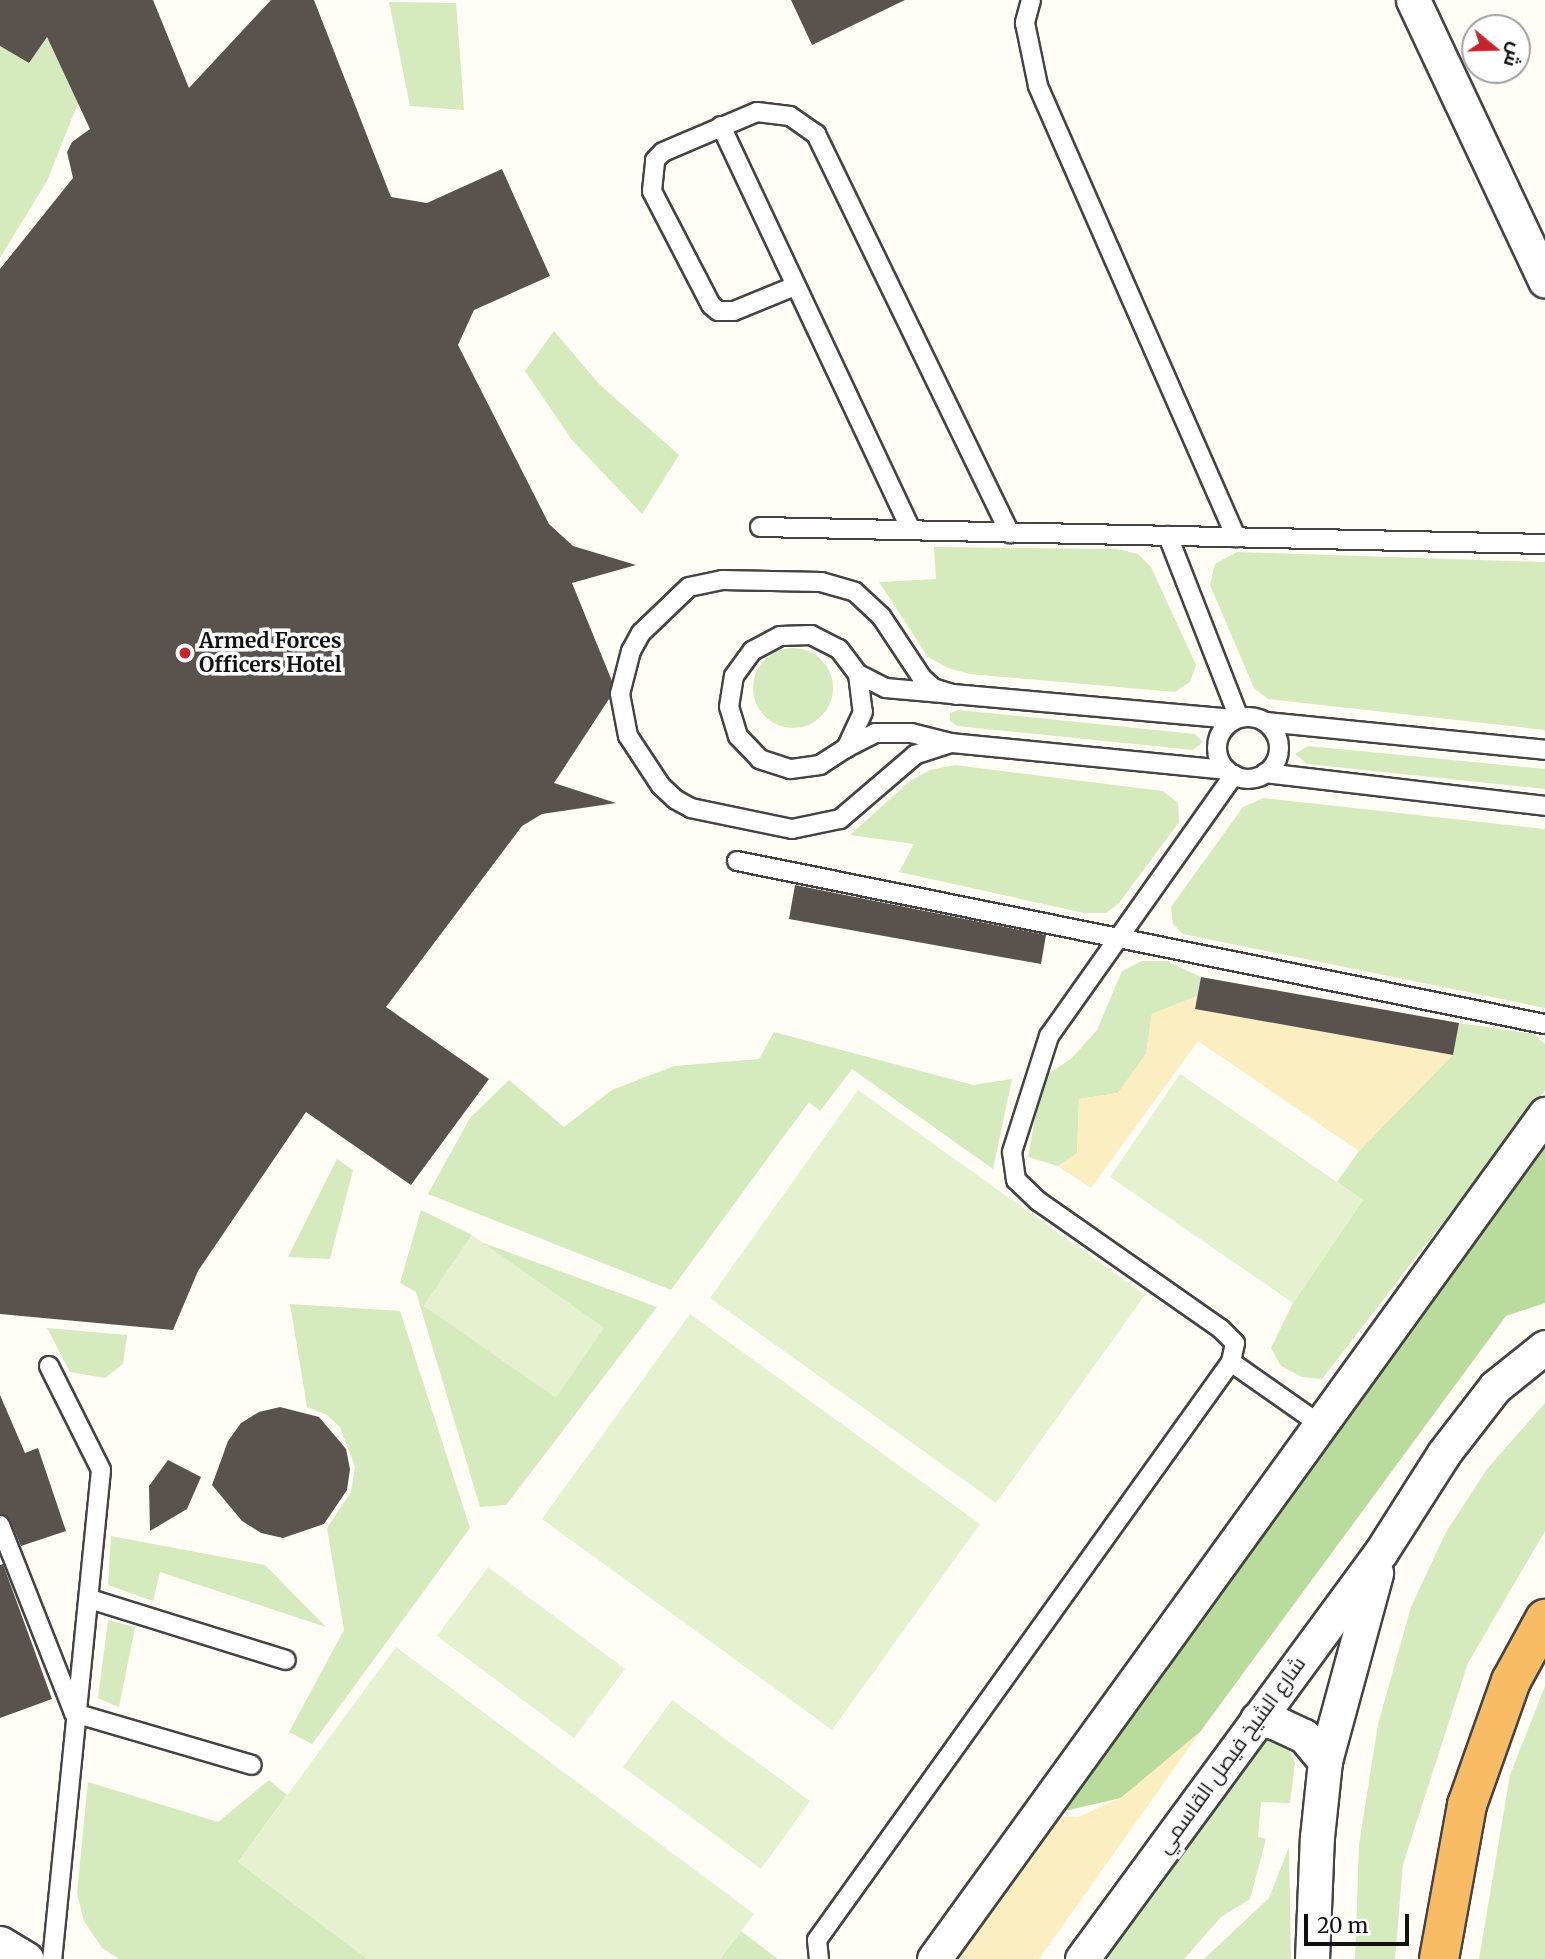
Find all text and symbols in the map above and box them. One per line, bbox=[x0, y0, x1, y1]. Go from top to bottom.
north arrow bbox=[1461, 14, 1531, 84]
text: ش bbox=[1499, 40, 1529, 71]
place label: Armed Forces Officers Hotel bbox=[199, 628, 342, 678]
marker: Armed Forces Officers Hotel bbox=[177, 645, 193, 661]
street label: شارع الشيخ فيصل القاسمي bbox=[1151, 1652, 1311, 1858]
scale bar bbox=[1307, 1899, 1412, 1943]
text: 20 m bbox=[1317, 1912, 1368, 1939]

